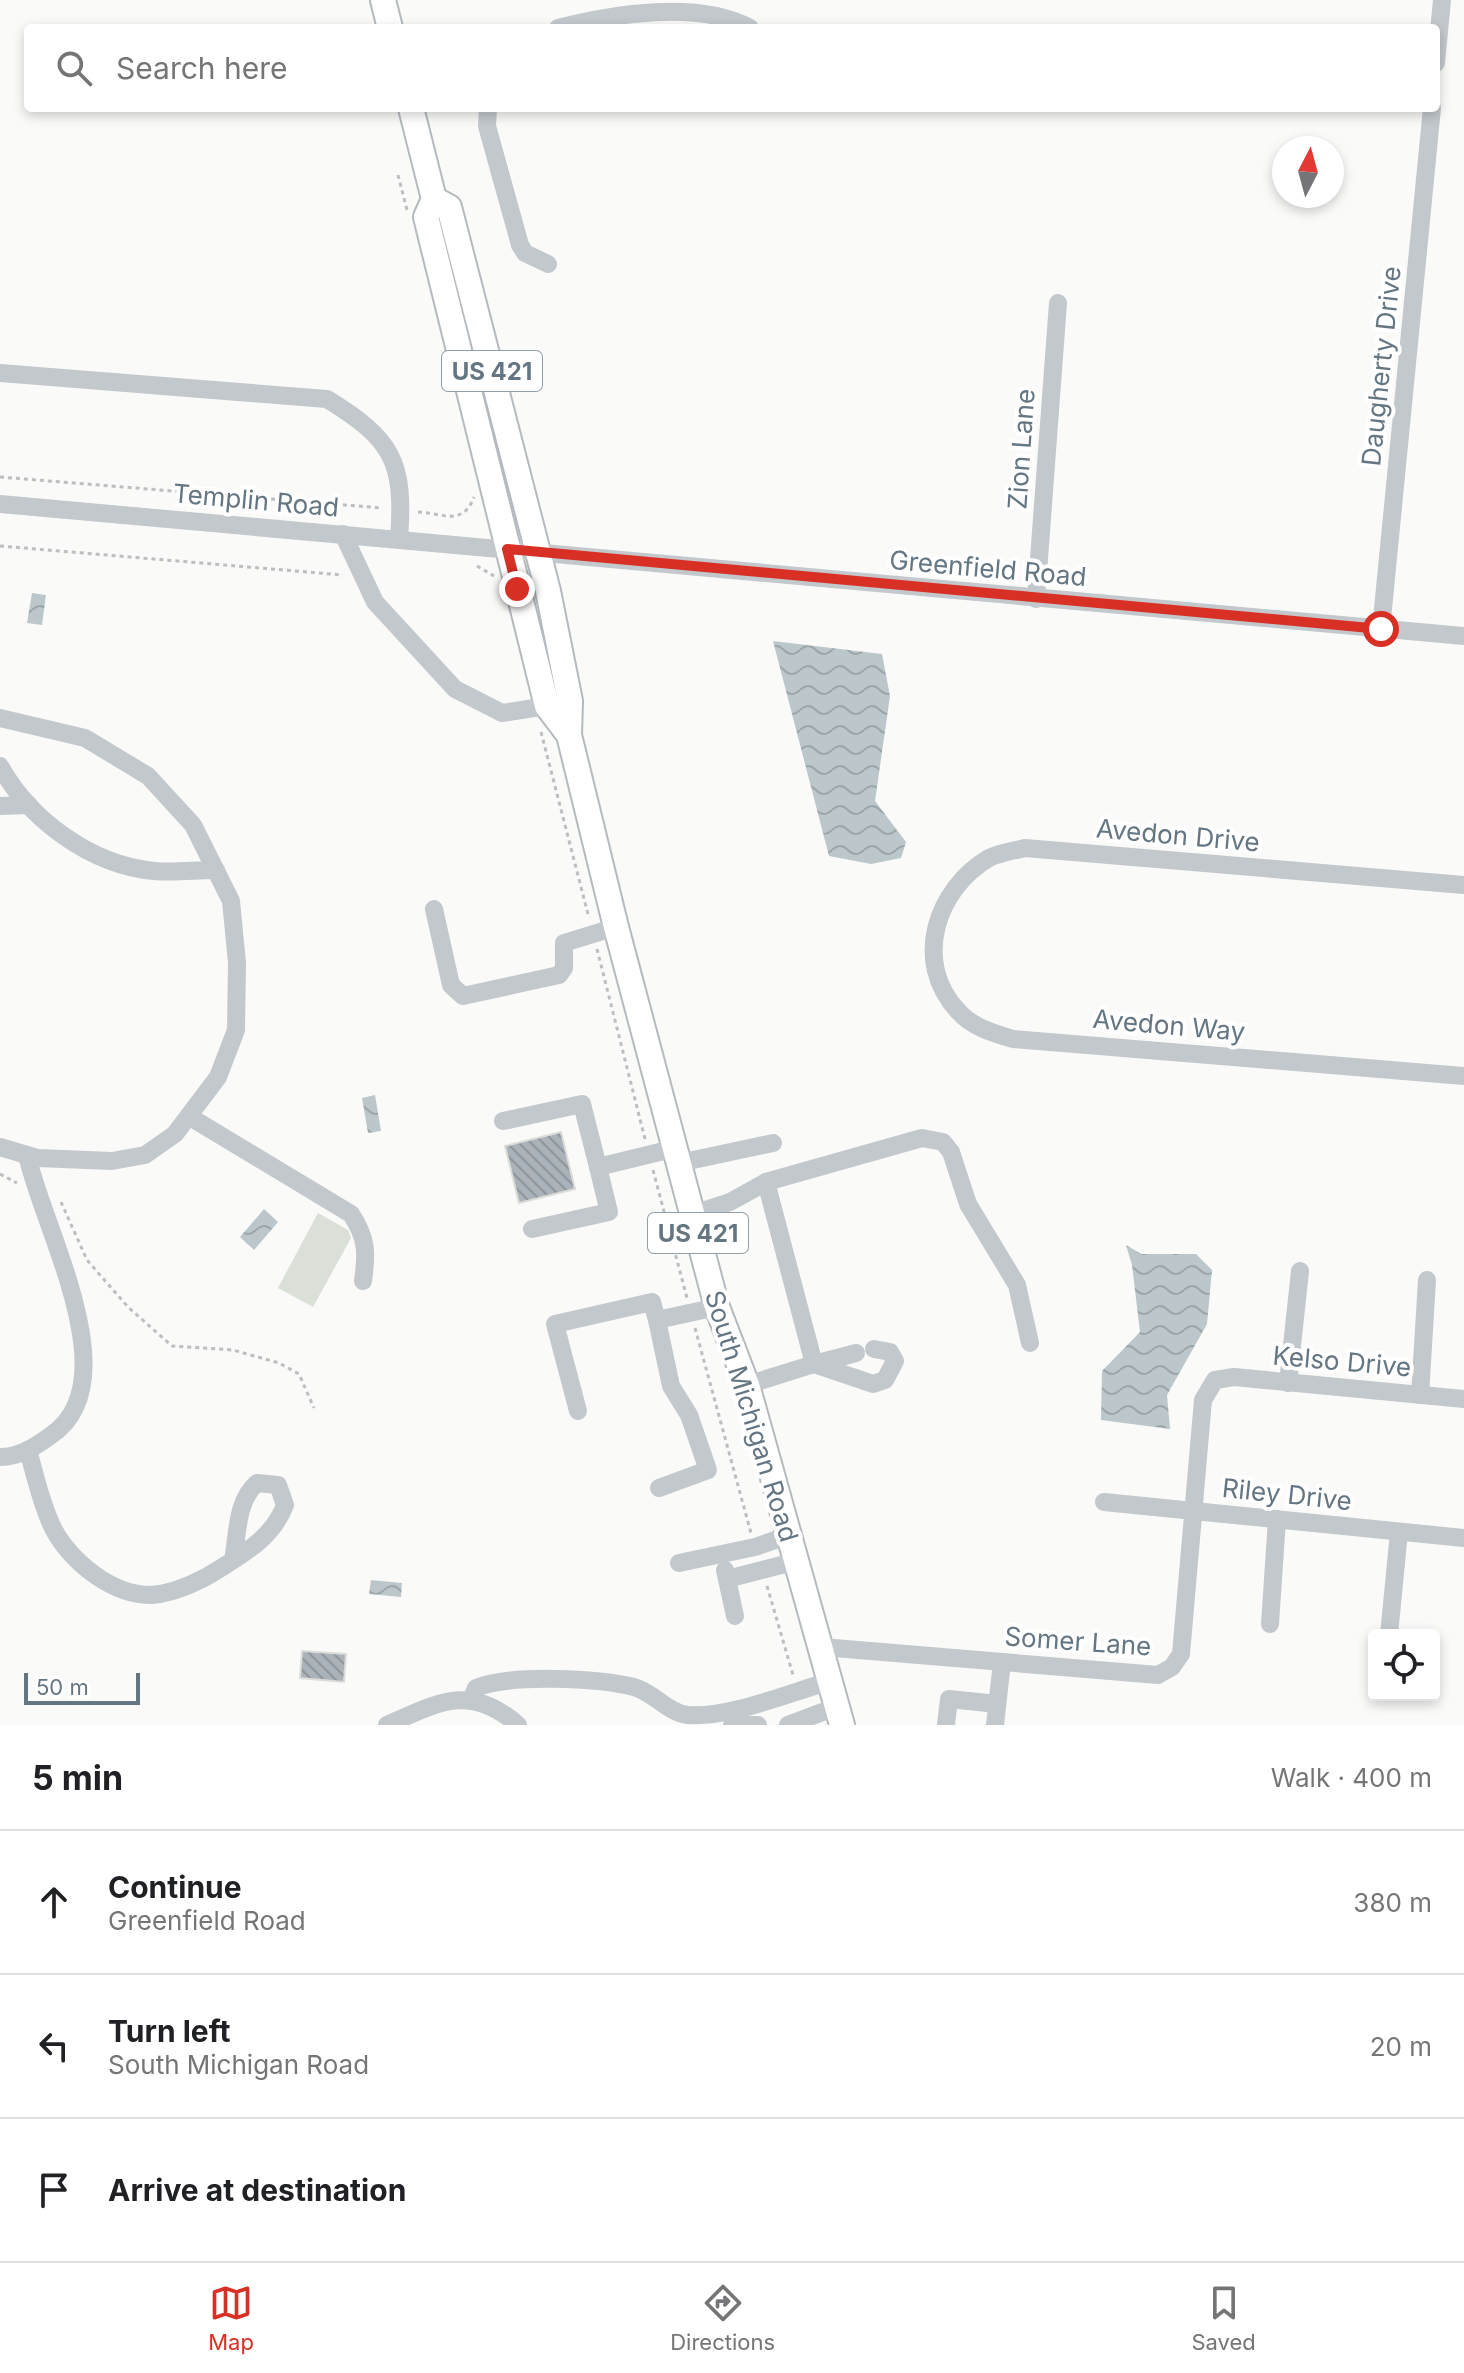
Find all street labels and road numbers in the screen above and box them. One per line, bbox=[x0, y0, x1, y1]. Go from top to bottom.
street label: Daugherty Drive bbox=[1355, 264, 1407, 468]
road number: US 421 bbox=[442, 351, 542, 391]
street label: Zion Lane bbox=[1001, 388, 1041, 510]
street label: Templin Road bbox=[172, 477, 340, 523]
street label: Greenfield Road bbox=[888, 544, 1088, 592]
street label: Avedon Drive bbox=[1095, 812, 1261, 858]
street label: Avedon Way bbox=[1092, 1003, 1246, 1047]
road number: US 421 bbox=[648, 1213, 748, 1253]
street label: South Michigan Road bbox=[699, 1287, 805, 1545]
street label: Kelso Drive bbox=[1271, 1339, 1413, 1383]
street label: Riley Drive bbox=[1221, 1472, 1353, 1516]
street label: Somer Lane bbox=[1004, 1620, 1152, 1662]

